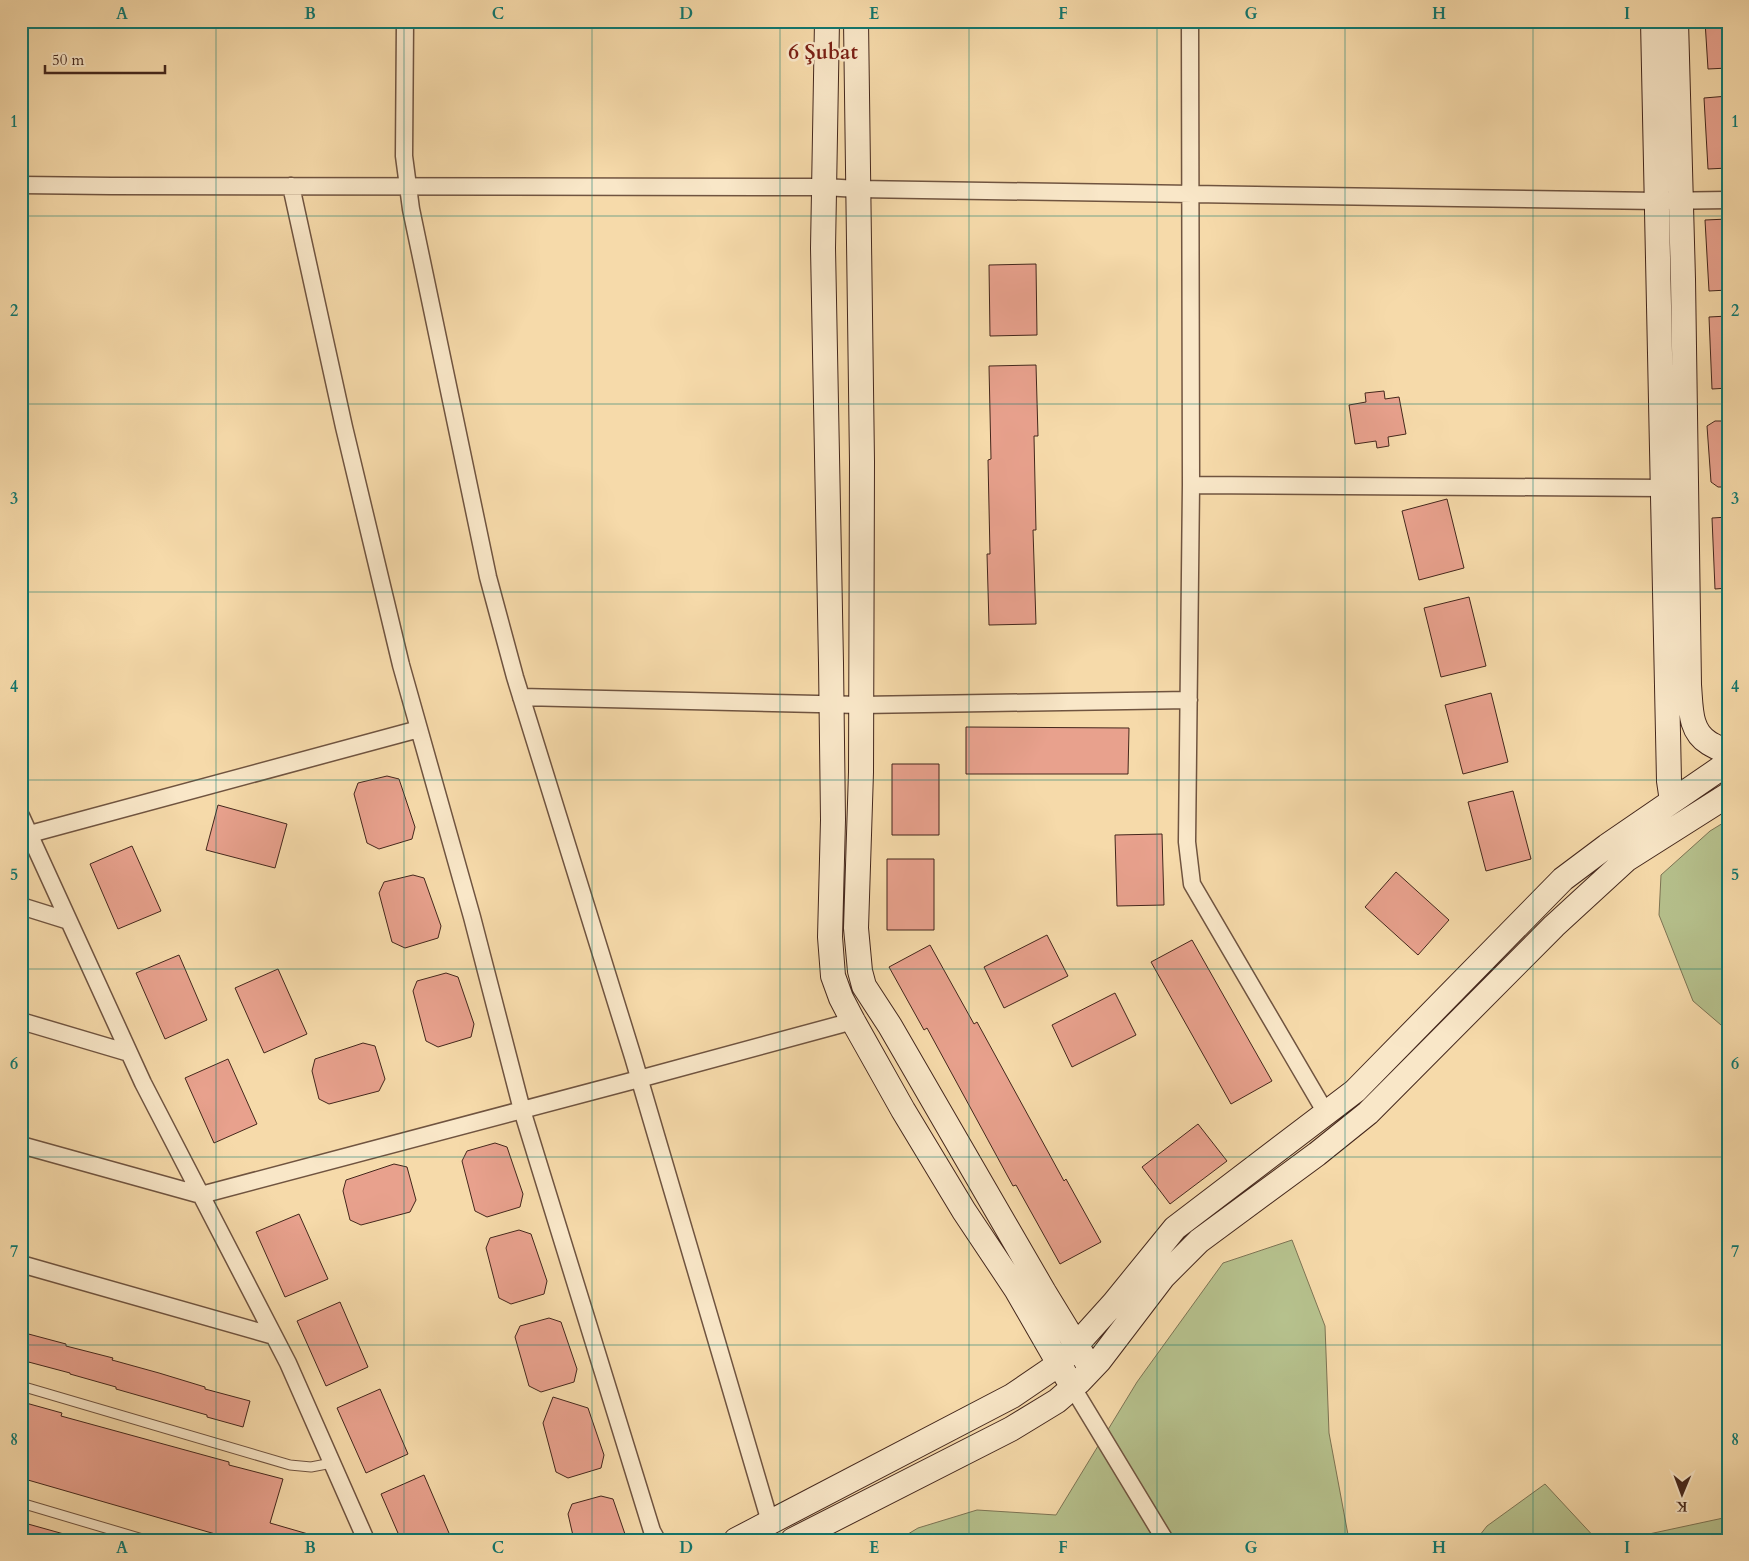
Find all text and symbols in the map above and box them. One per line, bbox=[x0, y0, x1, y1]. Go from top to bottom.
text: A bbox=[116, 3, 128, 25]
text: B bbox=[304, 3, 316, 25]
text: C bbox=[492, 3, 504, 25]
text: D bbox=[679, 3, 693, 25]
text: E bbox=[869, 3, 879, 25]
text: F bbox=[1058, 3, 1068, 25]
text: G bbox=[1244, 3, 1258, 25]
text: H bbox=[1432, 3, 1446, 25]
text: I bbox=[1624, 3, 1630, 25]
district label: 6 Şubat bbox=[788, 38, 858, 67]
scale bar bbox=[45, 42, 165, 74]
text: 50 m bbox=[52, 50, 84, 70]
text: 1 bbox=[10, 111, 18, 133]
text: 1 bbox=[1731, 111, 1739, 133]
text: 2 bbox=[10, 300, 18, 322]
text: 2 bbox=[1731, 300, 1739, 322]
text: 3 bbox=[10, 488, 18, 510]
text: 3 bbox=[1731, 488, 1739, 510]
text: 4 bbox=[10, 676, 18, 698]
text: 4 bbox=[1731, 676, 1739, 698]
text: 5 bbox=[10, 864, 18, 886]
text: 5 bbox=[1731, 864, 1739, 886]
text: 6 bbox=[10, 1053, 18, 1075]
text: 6 bbox=[1731, 1053, 1739, 1075]
text: 7 bbox=[10, 1241, 18, 1263]
text: 7 bbox=[1731, 1241, 1739, 1263]
text: 8 bbox=[10, 1429, 18, 1451]
text: 8 bbox=[1731, 1429, 1739, 1451]
north arrow bbox=[1656, 1468, 1706, 1518]
text: K bbox=[1675, 1497, 1688, 1516]
text: A bbox=[116, 1537, 128, 1559]
text: B bbox=[304, 1537, 316, 1559]
text: C bbox=[492, 1537, 504, 1559]
text: D bbox=[679, 1537, 693, 1559]
text: E bbox=[869, 1537, 879, 1559]
text: F bbox=[1058, 1537, 1068, 1559]
text: G bbox=[1244, 1537, 1258, 1559]
text: H bbox=[1432, 1537, 1446, 1559]
text: I bbox=[1624, 1537, 1630, 1559]

